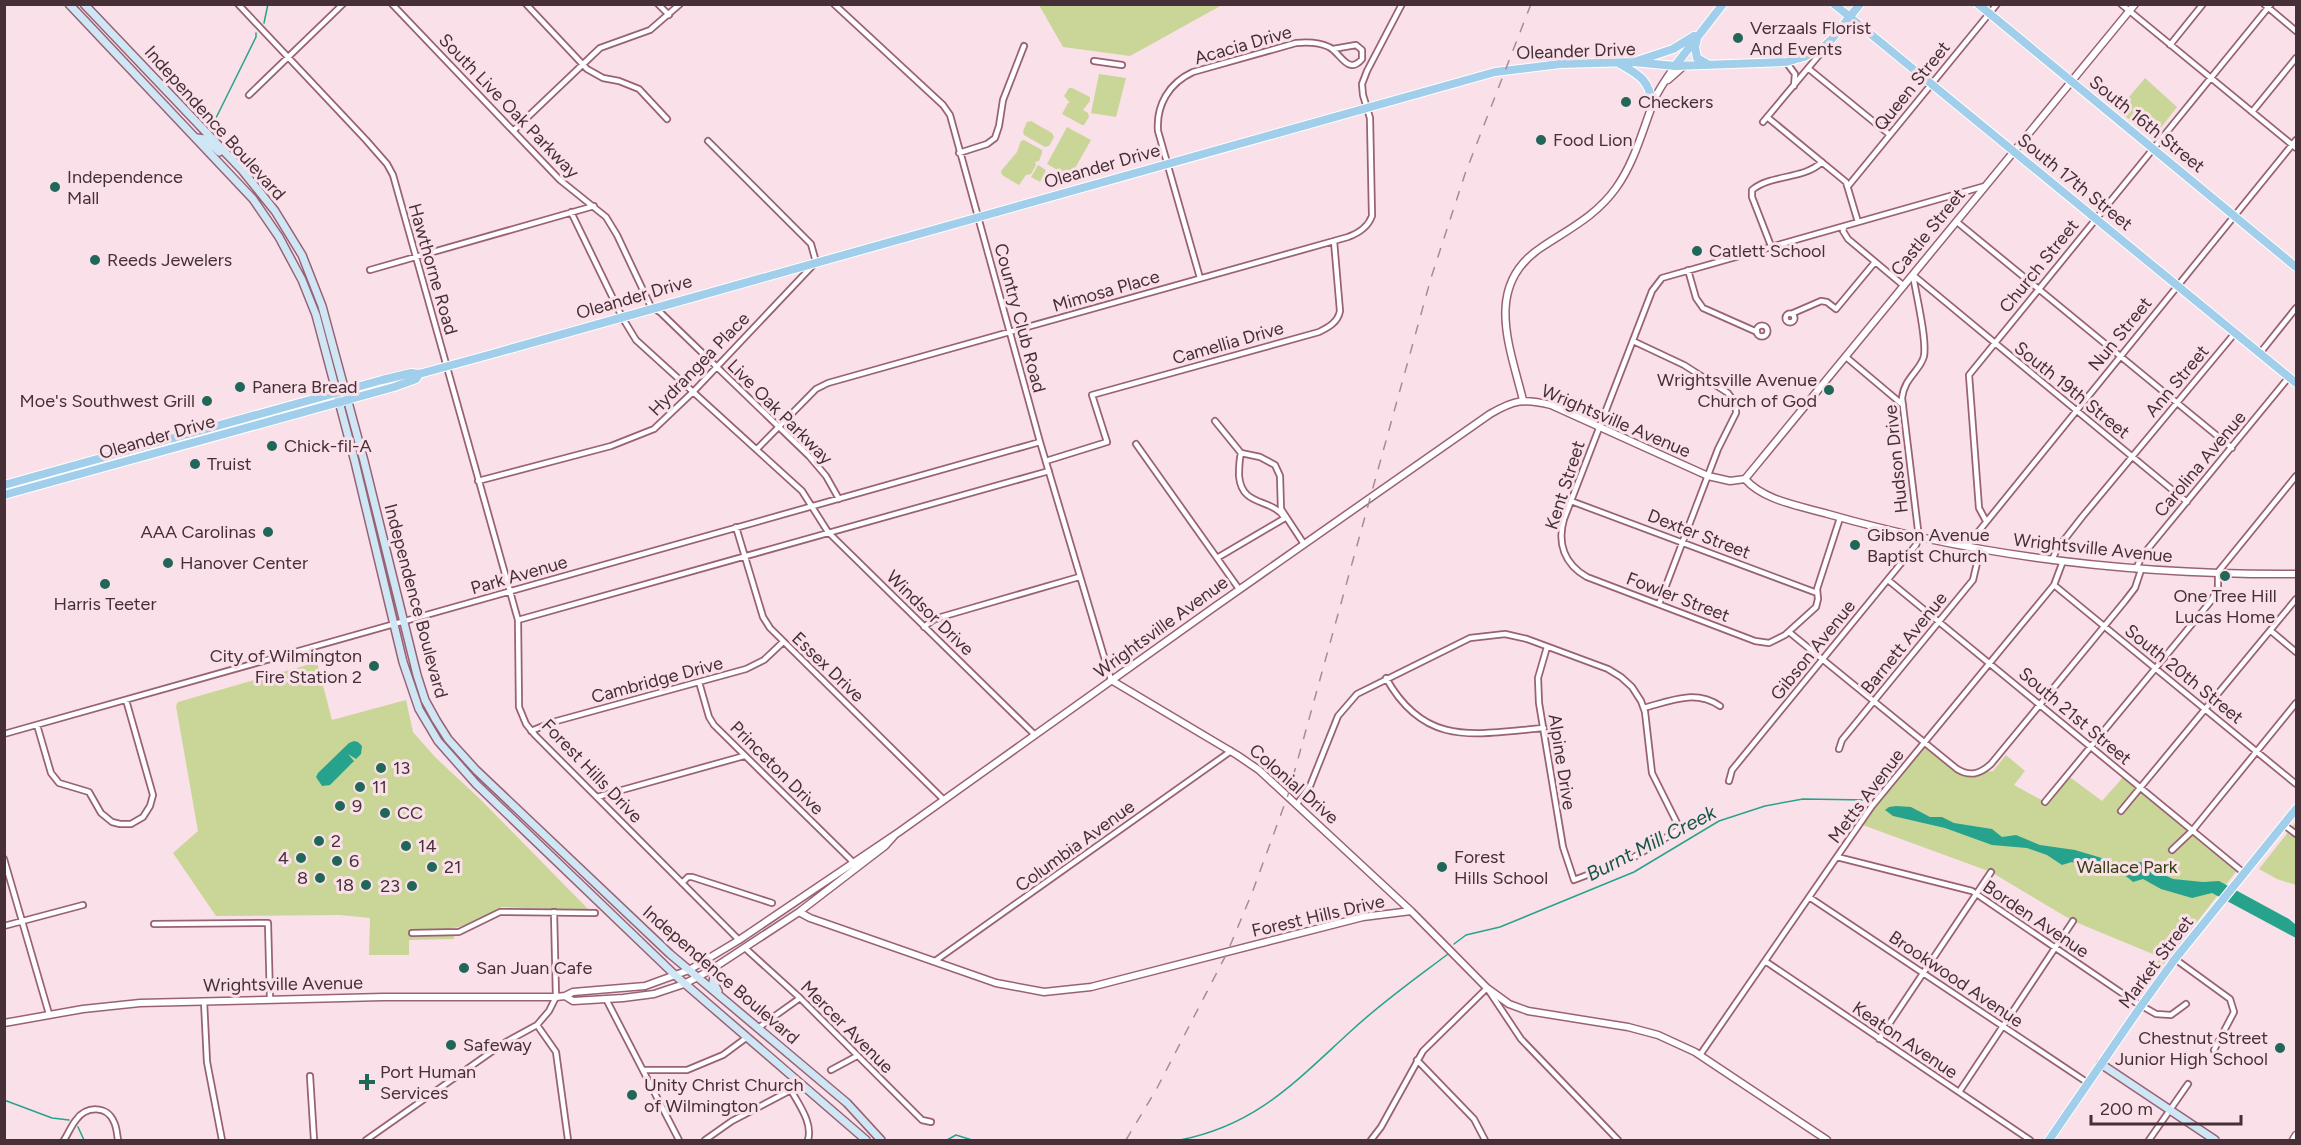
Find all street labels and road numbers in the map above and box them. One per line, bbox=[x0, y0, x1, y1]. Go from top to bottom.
street label: Acacia Drive bbox=[1192, 21, 1294, 69]
street label: South Live Oak Parkway bbox=[434, 29, 584, 183]
street label: Queen Street bbox=[1869, 37, 1955, 135]
street label: Oleander Drive bbox=[1516, 38, 1636, 64]
street label: Independence Boulevard bbox=[140, 41, 290, 205]
street label: South 16th Street bbox=[2085, 71, 2209, 177]
street label: South 17th Street bbox=[2013, 129, 2137, 235]
street label: Oleander Drive bbox=[1042, 139, 1163, 193]
street label: Castle Street bbox=[1886, 184, 1970, 280]
street label: Hawthorne Road bbox=[404, 201, 462, 337]
street label: Church Street bbox=[1995, 215, 2083, 317]
street label: Country Club Road bbox=[989, 241, 1051, 395]
street label: Mimosa Place bbox=[1050, 265, 1162, 317]
street label: Oleander Drive bbox=[574, 270, 695, 324]
street label: Nun Street bbox=[2083, 292, 2157, 375]
street label: Hydrangea Place bbox=[644, 307, 754, 420]
street label: Camellia Drive bbox=[1170, 317, 1286, 369]
street label: South 19th Street bbox=[2010, 337, 2134, 443]
street label: Ann Street bbox=[2141, 340, 2214, 421]
street label: Live Oak Parkway bbox=[723, 355, 838, 470]
street label: Wrightsville Avenue bbox=[1538, 380, 1694, 462]
street label: Hudson Drive bbox=[1879, 403, 1913, 514]
street label: Carolina Avenue bbox=[2149, 406, 2251, 521]
street label: Oleander Drive bbox=[97, 410, 218, 464]
street label: Kent Street bbox=[1540, 438, 1590, 532]
street label: Independence Boulevard bbox=[379, 501, 453, 701]
street label: Dexter Street bbox=[1645, 504, 1754, 564]
street label: Wrightsville Avenue bbox=[2012, 529, 2174, 567]
street label: Park Avenue bbox=[468, 551, 570, 599]
street label: Windsor Drive bbox=[882, 566, 978, 660]
street label: Fowler Street bbox=[1623, 567, 1733, 627]
street label: Wrightsville Avenue bbox=[1090, 571, 1232, 683]
street label: Barnett Avenue bbox=[1856, 587, 1952, 699]
street label: Gibson Avenue bbox=[1766, 595, 1860, 705]
street label: South 20th Street bbox=[2120, 619, 2248, 729]
street label: Essex Drive bbox=[787, 627, 869, 707]
street label: Cambridge Drive bbox=[589, 652, 725, 708]
street label: South 21st Street bbox=[2014, 662, 2136, 770]
street label: Alpine Drive bbox=[1544, 712, 1580, 812]
street label: Forest Hills Drive bbox=[537, 715, 647, 828]
street label: Princeton Drive bbox=[726, 717, 829, 820]
street label: Colonial Drive bbox=[1245, 739, 1343, 829]
street label: Metts Avenue bbox=[1823, 744, 1909, 847]
street label: Columbia Avenue bbox=[1011, 795, 1139, 897]
street label: Borden Avenue bbox=[1979, 875, 2093, 963]
street label: Forest Hills Drive bbox=[1249, 890, 1387, 942]
street label: Independence Boulevard bbox=[638, 901, 804, 1049]
street label: Market Street bbox=[2114, 911, 2198, 1013]
street label: Brookwood Avenue bbox=[1885, 926, 2028, 1032]
street label: Wrightsville Avenue bbox=[203, 972, 363, 996]
street label: Mercer Avenue bbox=[796, 976, 898, 1078]
street label: Keaton Avenue bbox=[1848, 997, 1962, 1083]

